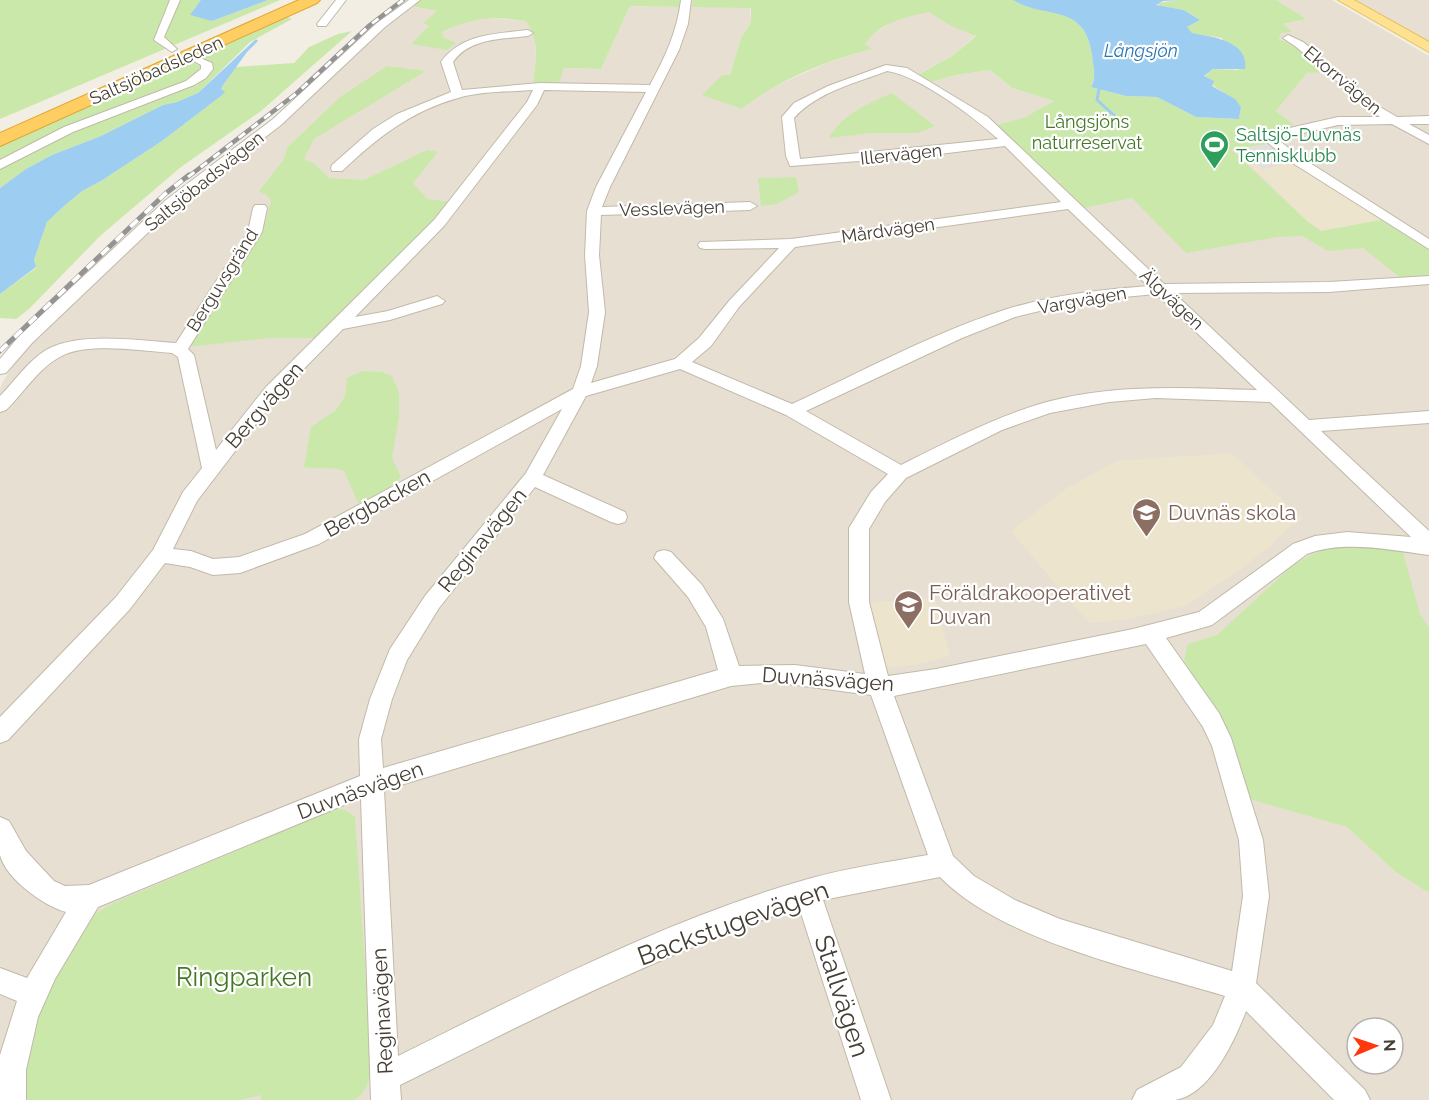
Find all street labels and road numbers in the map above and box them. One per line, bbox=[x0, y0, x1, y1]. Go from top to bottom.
street label: Saltsjöbadsleden bbox=[86, 31, 226, 109]
street label: Ekorrvägen bbox=[1300, 42, 1386, 118]
street label: Saltsjöbadsvägen bbox=[140, 127, 268, 235]
street label: Illervägen bbox=[859, 139, 943, 169]
street label: Vesslevägen bbox=[619, 196, 725, 220]
street label: Mårdvägen bbox=[840, 213, 936, 247]
street label: Berguvsgränd bbox=[182, 225, 262, 335]
street label: Älgvägen bbox=[1136, 264, 1208, 334]
street label: Vargvägen bbox=[1036, 282, 1128, 318]
street label: Bergvägen bbox=[220, 357, 308, 453]
street label: Bergbacken bbox=[320, 464, 434, 542]
street label: Reginavägen bbox=[432, 483, 532, 597]
street label: Duvnäsvägen bbox=[761, 662, 895, 696]
street label: Duvnäsvägen bbox=[294, 756, 426, 824]
street label: Backstugevägen bbox=[633, 874, 833, 972]
street label: Stallvägen bbox=[808, 931, 876, 1061]
street label: Reginavägen bbox=[366, 947, 398, 1075]

